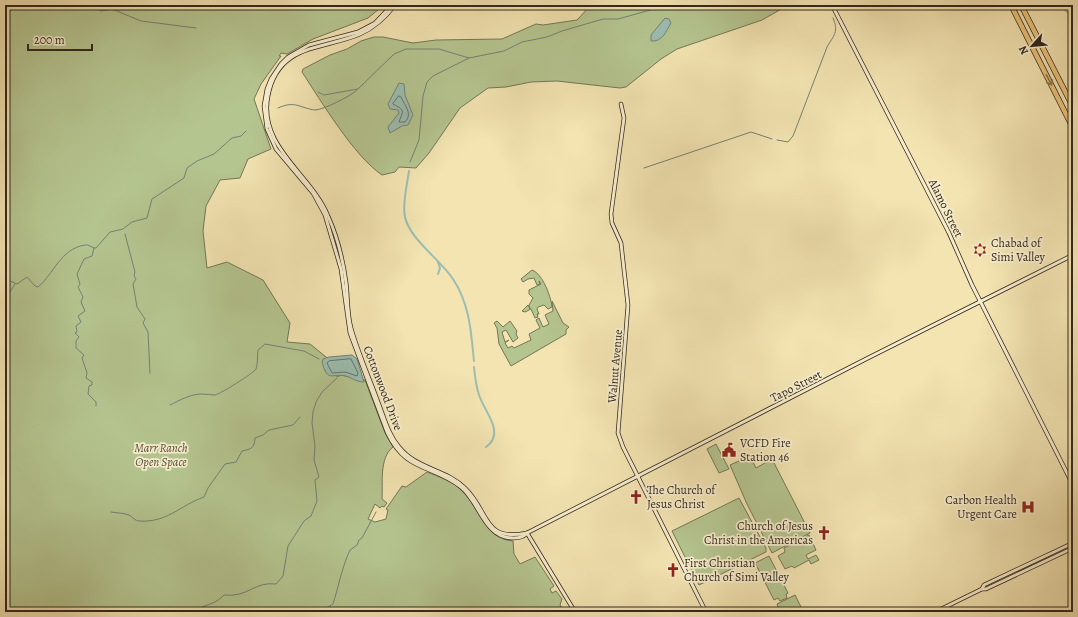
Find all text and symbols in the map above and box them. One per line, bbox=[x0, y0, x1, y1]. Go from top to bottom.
scale bar bbox=[28, 26, 92, 52]
north arrow bbox=[1012, 26, 1052, 66]
text: 200 m bbox=[34, 32, 65, 48]
text: N bbox=[1015, 43, 1032, 57]
one-way arrow bbox=[1046, 74, 1054, 86]
street label: Alamo Street bbox=[925, 175, 967, 240]
place label: Chabad of Simi Valley bbox=[991, 235, 1046, 265]
synagogue icon: Chabad of Simi Valley bbox=[972, 242, 988, 258]
street label: Walnut Avenue bbox=[604, 328, 626, 404]
street label: Cottonwood Drive bbox=[359, 343, 407, 433]
street label: Tapo Street bbox=[768, 366, 824, 406]
place label: VCFD Fire Station 46 bbox=[739, 435, 791, 465]
park label: Marr Ranch Open Space bbox=[134, 440, 188, 470]
public building icon: VCFD Fire Station 46 bbox=[721, 442, 737, 458]
place label: The Church of Jesus Christ bbox=[647, 482, 717, 512]
church icon: The Church of Jesus Christ bbox=[628, 489, 644, 505]
place label: Carbon Health Urgent Care bbox=[945, 492, 1018, 522]
hospital icon: Carbon Health Urgent Care bbox=[1020, 499, 1036, 515]
place label: Church of Jesus Christ in the Americas bbox=[704, 518, 813, 548]
church icon: Church of Jesus Christ in the Americas bbox=[816, 525, 832, 541]
place label: First Christian Church of Simi Valley bbox=[684, 555, 790, 585]
church icon: First Christian Church of Simi Valley bbox=[665, 562, 681, 578]

